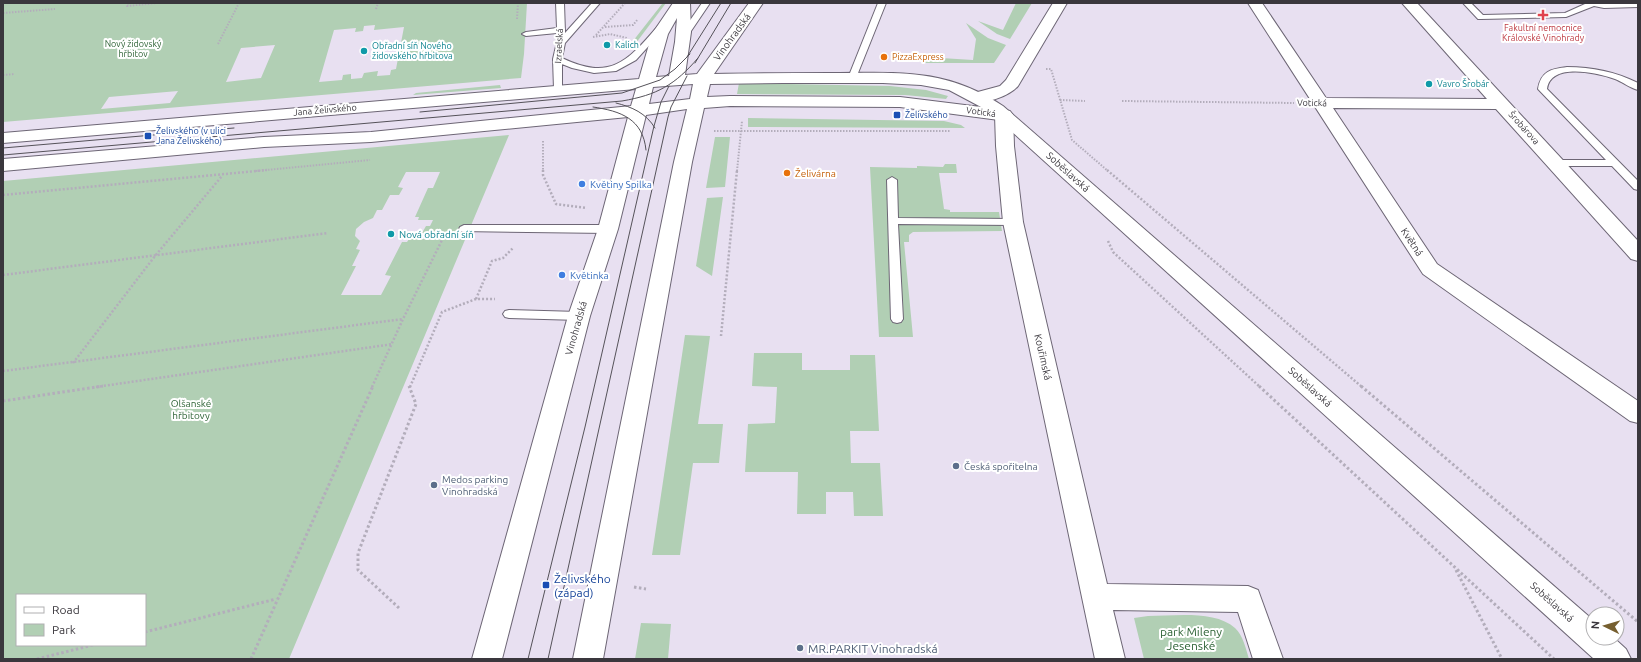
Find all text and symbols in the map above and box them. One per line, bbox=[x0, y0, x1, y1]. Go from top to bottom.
marker: Fakultní nemocnice Královské Vinohrady bbox=[1537, 9, 1549, 21]
street label: Vinohradská bbox=[711, 11, 753, 63]
place label: Fakultní nemocnice Královské Vinohrady bbox=[1502, 23, 1585, 43]
street label: Izraelská bbox=[553, 28, 565, 64]
park label: Nový židovský hřbitov bbox=[105, 39, 162, 59]
marker: Kalich bbox=[602, 40, 612, 50]
place label: Kalich bbox=[615, 40, 639, 50]
place label: Obřadní síň Nového židovského hřbitova bbox=[372, 41, 453, 61]
marker: Obřadní síň Nového židovského hřbitova bbox=[359, 46, 369, 56]
marker: PizzaExpress bbox=[879, 52, 889, 62]
place label: PizzaExpress bbox=[892, 52, 944, 62]
place label: Vavro Šrobár bbox=[1437, 77, 1490, 89]
marker: Vavro Šrobár bbox=[1424, 79, 1434, 89]
street label: Votická bbox=[1297, 98, 1327, 108]
street label: Jana Želivského bbox=[293, 100, 357, 118]
street label: Votická bbox=[966, 105, 996, 119]
place label: Želivského bbox=[905, 108, 948, 120]
street label: Šrobárova bbox=[1507, 108, 1543, 147]
marker: Želivského bbox=[892, 110, 902, 120]
place label: Želivského (v ulici Jana Želivského) bbox=[156, 124, 226, 146]
marker: Želivského (v ulici Jana Želivského) bbox=[143, 131, 153, 141]
street label: Soběslavská bbox=[1044, 150, 1092, 194]
place label: Želivárna bbox=[795, 167, 836, 179]
marker: Želivárna bbox=[782, 168, 792, 178]
marker: Květiny Spilka bbox=[577, 179, 587, 189]
place label: Květiny Spilka bbox=[590, 179, 652, 190]
street label: Květná bbox=[1399, 226, 1425, 258]
marker: Nová obřadní síň bbox=[386, 229, 396, 239]
place label: Nová obřadní síň bbox=[399, 229, 474, 240]
marker: Květinka bbox=[557, 270, 567, 280]
place label: Květinka bbox=[570, 270, 609, 281]
street label: Vinohradská bbox=[563, 300, 589, 356]
street label: Kouřimská bbox=[1032, 333, 1054, 381]
street label: Soběslavská bbox=[1286, 365, 1334, 409]
park label: Olšanské hřbitovy bbox=[171, 398, 211, 421]
place label: Česká spořitelna bbox=[964, 460, 1038, 472]
marker: Česká spořitelna bbox=[951, 461, 961, 471]
place label: Medos parking Vinohradská bbox=[442, 474, 508, 497]
marker: Medos parking Vinohradská bbox=[429, 480, 439, 490]
place label: Želivského (západ) bbox=[554, 572, 611, 600]
marker: Želivského (západ) bbox=[541, 580, 551, 590]
street label: Soběslavská bbox=[1528, 580, 1576, 624]
legend bbox=[16, 594, 146, 646]
text: Road bbox=[52, 603, 80, 616]
north arrow bbox=[1585, 606, 1625, 646]
text: N bbox=[1589, 621, 1601, 630]
text: Park bbox=[52, 623, 76, 636]
park label: park Mileny Jesenské bbox=[1160, 625, 1222, 652]
place label: MR.PARKIT Vinohradská bbox=[808, 642, 938, 655]
marker: MR.PARKIT Vinohradská bbox=[795, 643, 805, 653]

